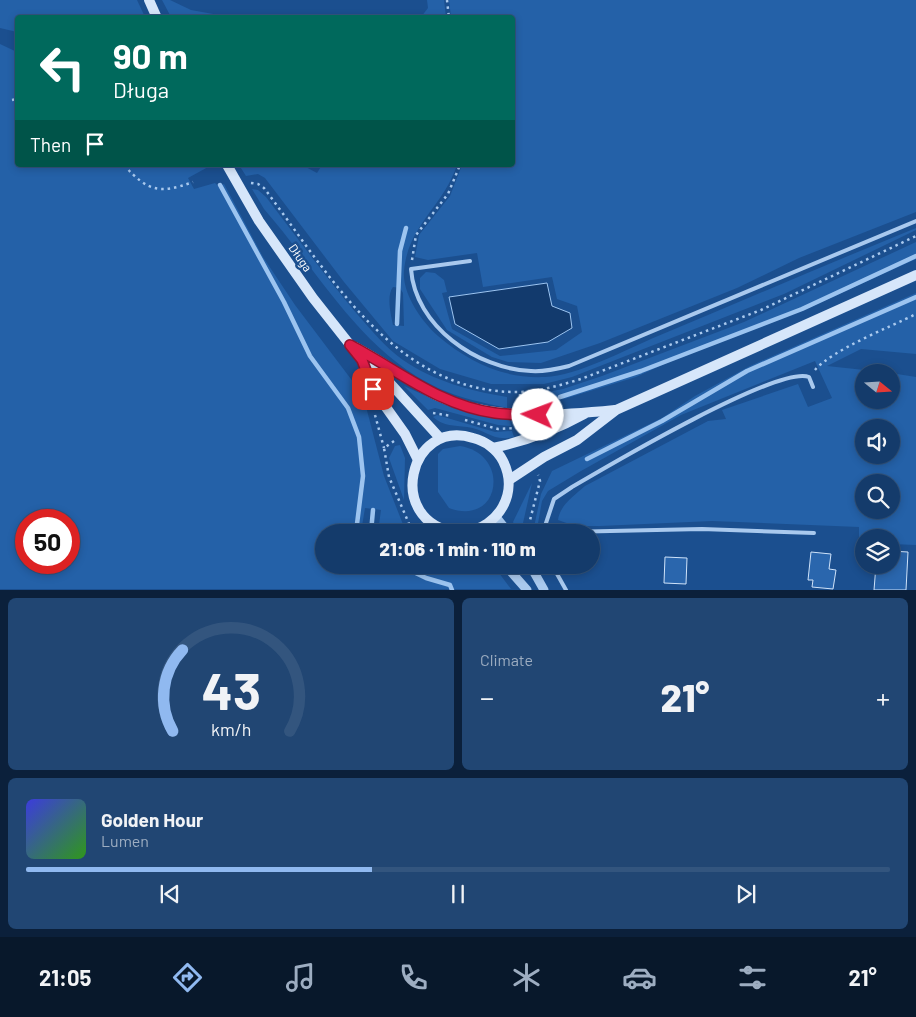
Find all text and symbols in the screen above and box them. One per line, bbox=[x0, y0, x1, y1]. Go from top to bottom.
text: 90 m bbox=[113, 34, 188, 76]
icon: left bbox=[30, 35, 95, 100]
text: Długa bbox=[113, 76, 169, 102]
icon: arrive bbox=[81, 130, 109, 158]
text: Then bbox=[30, 133, 71, 156]
street label: Długa bbox=[286, 241, 315, 274]
north arrow bbox=[855, 364, 900, 409]
map controls bbox=[855, 364, 900, 574]
pin bbox=[352, 368, 394, 410]
icon: arrive bbox=[359, 375, 387, 403]
position arrow bbox=[511, 388, 563, 440]
button: sound bbox=[855, 419, 900, 464]
button: search bbox=[855, 474, 900, 519]
speed limit sign: 50 bbox=[15, 509, 80, 574]
button: layers bbox=[855, 529, 900, 574]
text: 21:06 · 1 min · 110 m bbox=[379, 537, 536, 560]
text: Climate bbox=[480, 650, 533, 669]
text: 43 bbox=[201, 658, 261, 720]
text: 21° bbox=[660, 674, 710, 720]
text: − bbox=[480, 680, 494, 714]
text: + bbox=[876, 680, 890, 714]
text: km/h bbox=[211, 718, 251, 740]
text: Golden Hour bbox=[101, 808, 203, 831]
text: Lumen bbox=[101, 831, 149, 850]
icon: previous bbox=[156, 880, 184, 908]
icon: pause bbox=[444, 880, 472, 908]
icon: next bbox=[732, 880, 760, 908]
icon: directions bbox=[170, 960, 205, 995]
icon: music bbox=[283, 960, 318, 995]
icon: phone bbox=[396, 960, 431, 995]
icon: climate bbox=[509, 960, 544, 995]
icon: car bbox=[622, 960, 657, 995]
icon: filters bbox=[735, 960, 770, 995]
text: 21:05 bbox=[39, 964, 91, 990]
text: 21° bbox=[849, 964, 877, 990]

